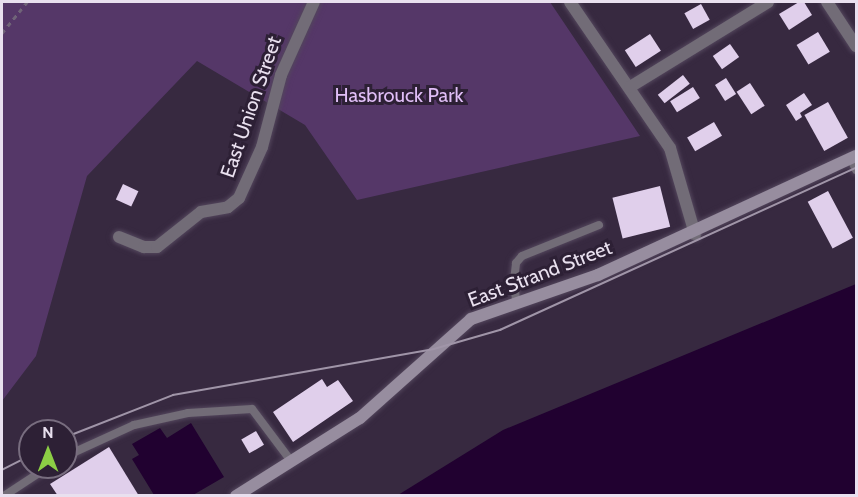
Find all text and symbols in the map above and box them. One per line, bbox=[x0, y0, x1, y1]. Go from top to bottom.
street label: East Union Street bbox=[216, 33, 286, 181]
park label: Hasbrouck Park bbox=[334, 83, 464, 107]
street label: East Strand Street bbox=[465, 236, 615, 312]
north arrow bbox=[18, 419, 78, 479]
text: N bbox=[42, 423, 54, 442]

